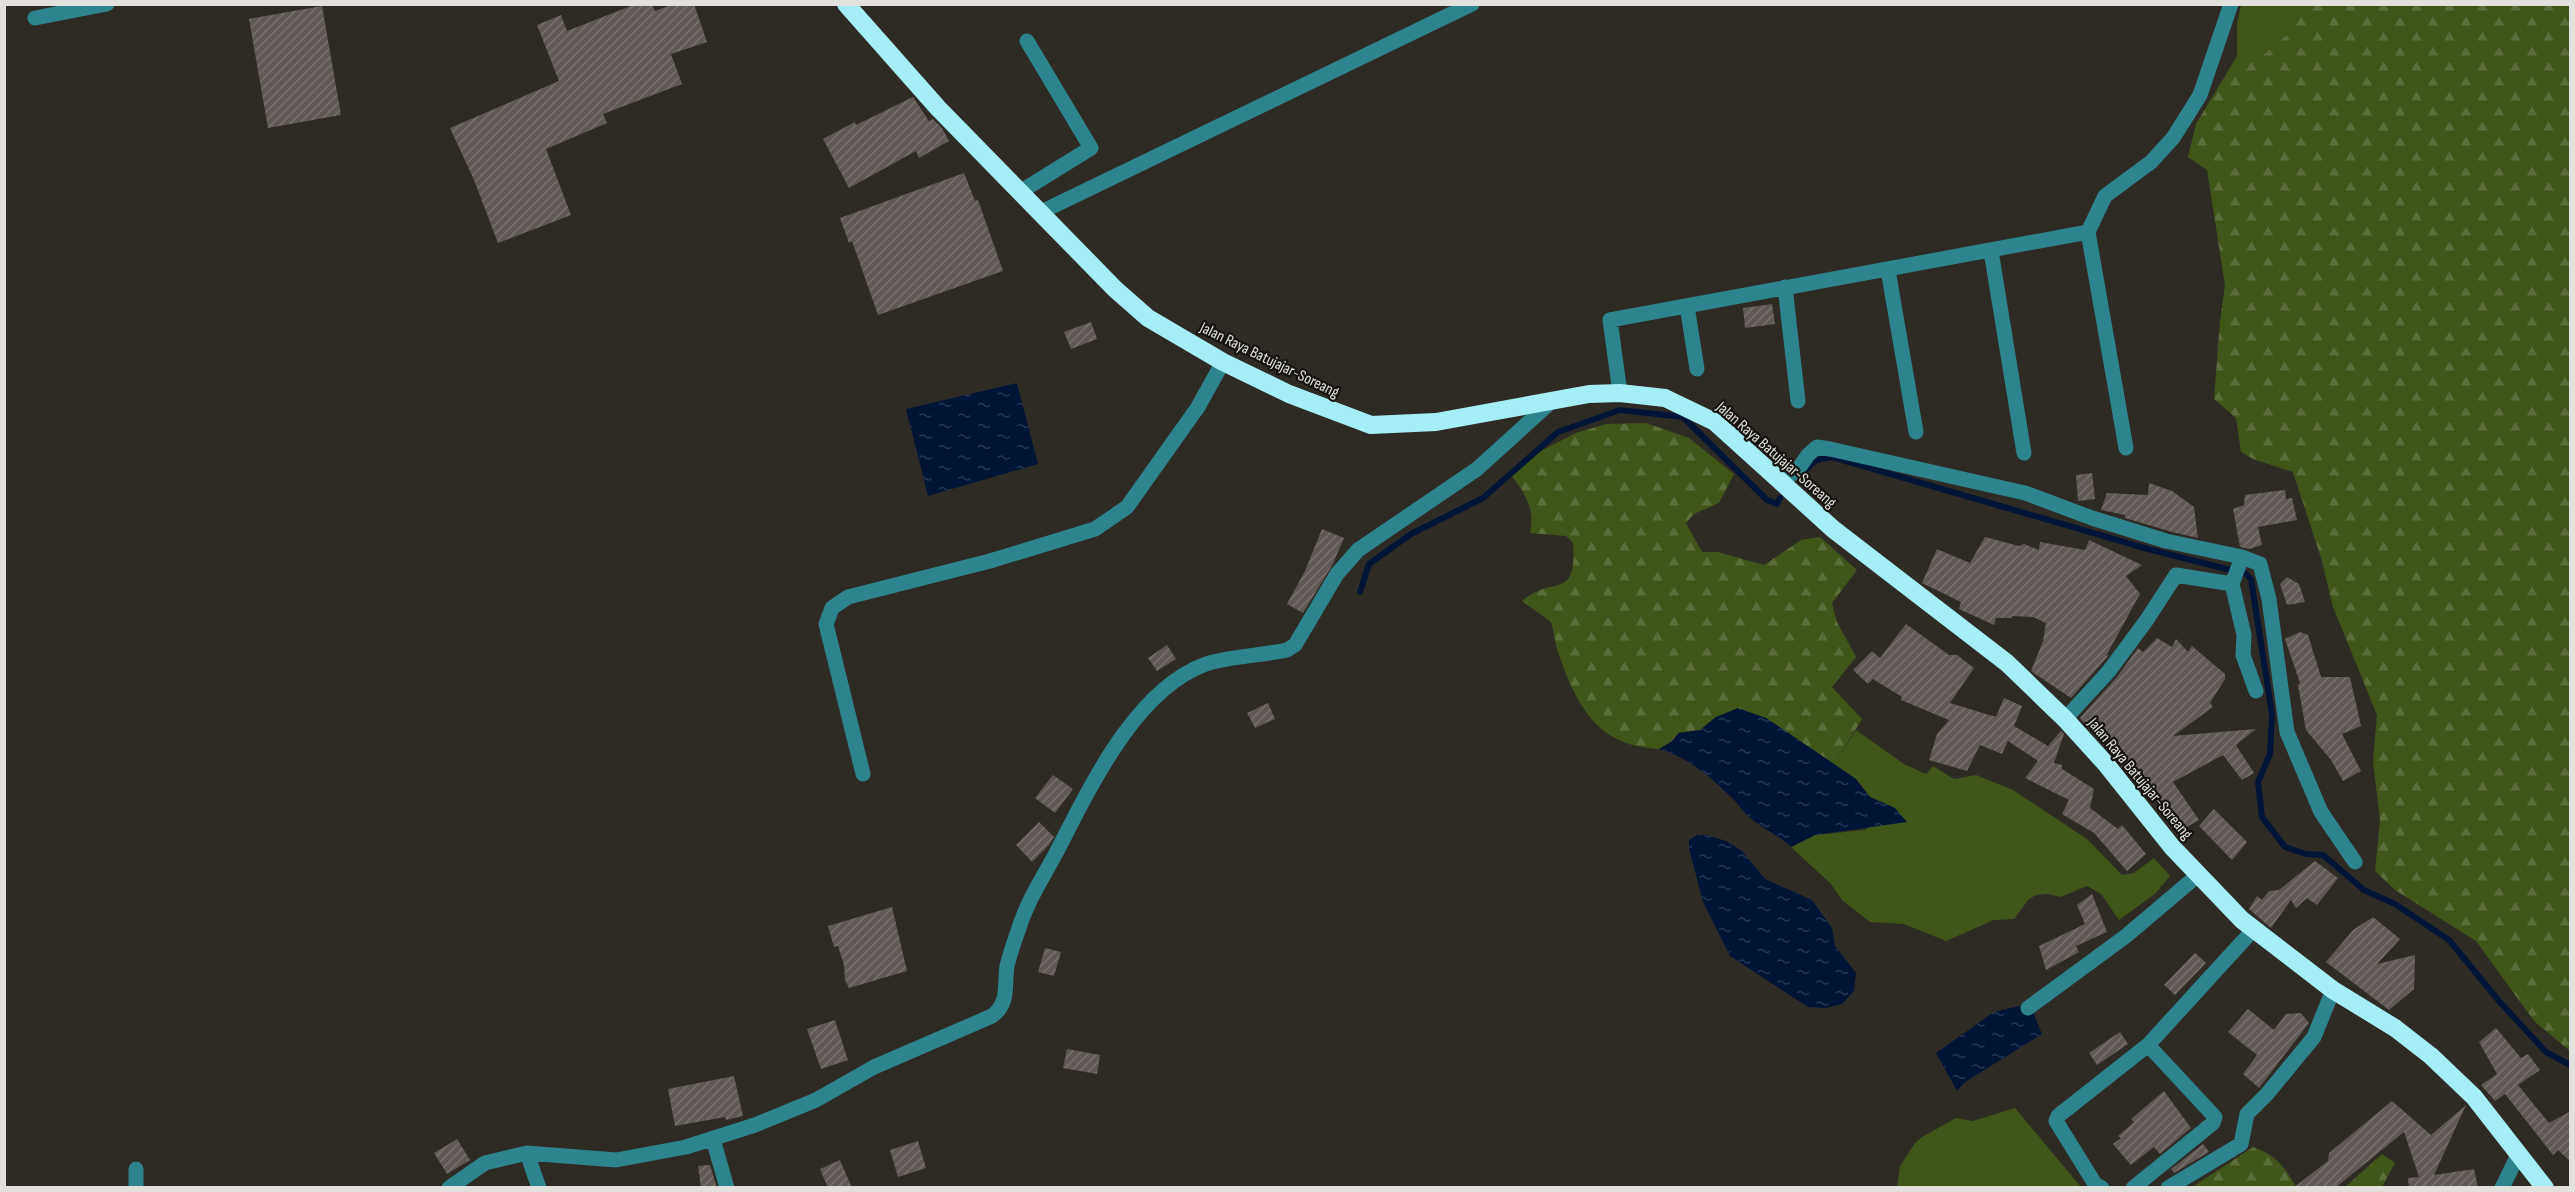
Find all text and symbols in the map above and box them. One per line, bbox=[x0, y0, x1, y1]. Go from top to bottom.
street label: Jalan Raya Batujajar-Soreang bbox=[1196, 318, 1342, 402]
street label: Jalan Raya Batujajar-Soreang bbox=[1711, 397, 1840, 512]
street label: Jalan Raya Batujajar-Soreang bbox=[2083, 714, 2196, 844]

